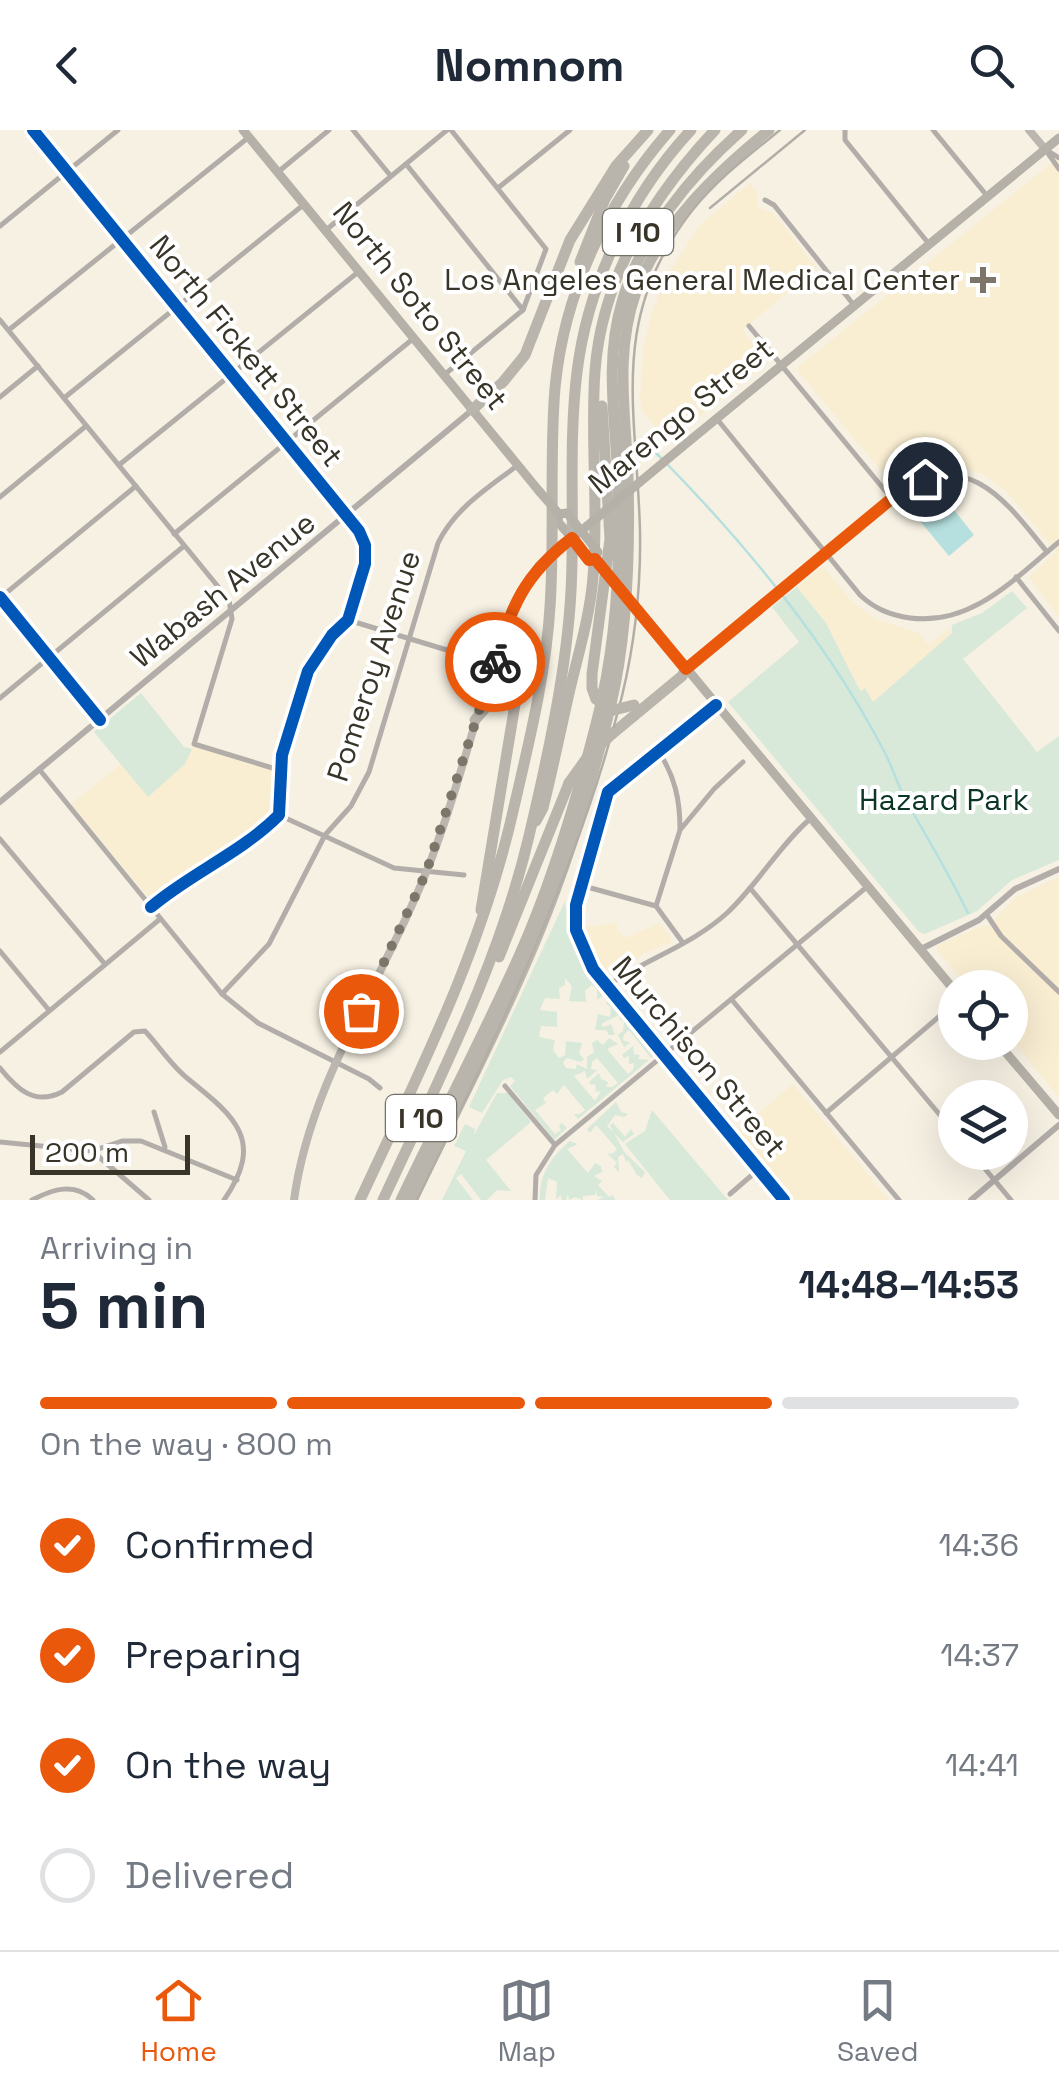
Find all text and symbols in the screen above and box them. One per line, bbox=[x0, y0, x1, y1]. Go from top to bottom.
text: Nomnom bbox=[435, 37, 624, 94]
icon: back bbox=[40, 38, 95, 93]
icon: search bbox=[964, 38, 1019, 93]
street label: North Soto Street bbox=[324, 193, 516, 418]
road number: I 10 bbox=[603, 209, 673, 255]
street label: North Fickett Street bbox=[141, 227, 352, 475]
place label: Los Angeles General Medical Center bbox=[444, 260, 960, 299]
marker: Los Angeles General Medical Center bbox=[970, 267, 996, 293]
street label: Marengo Street bbox=[580, 329, 781, 502]
pin bbox=[883, 437, 968, 522]
icon: home bbox=[898, 452, 953, 507]
street label: Wabash Avenue bbox=[122, 503, 323, 676]
street label: Pomeroy Avenue bbox=[318, 545, 429, 786]
courier bbox=[445, 612, 545, 712]
icon: bike bbox=[468, 635, 523, 690]
park label: Hazard Park bbox=[859, 780, 1029, 819]
street label: Murchison Street bbox=[604, 948, 795, 1165]
pin bbox=[319, 969, 404, 1054]
map controls bbox=[938, 970, 1028, 1170]
button: locate bbox=[938, 970, 1028, 1060]
icon: bag bbox=[334, 984, 389, 1039]
button: layers bbox=[938, 1080, 1028, 1170]
road number: I 10 bbox=[386, 1095, 456, 1141]
scale bar bbox=[30, 1130, 190, 1174]
text: 200 m bbox=[45, 1134, 129, 1170]
text: Arriving in bbox=[40, 1228, 193, 1268]
text: 14:48–14:53 bbox=[799, 1261, 1019, 1309]
text: 5 min bbox=[40, 1264, 208, 1347]
text: On the way · 800 m bbox=[40, 1424, 333, 1464]
icon: check bbox=[40, 1518, 95, 1573]
text: Confirmed bbox=[125, 1521, 315, 1569]
text: 14:36 bbox=[939, 1525, 1019, 1565]
icon: check bbox=[40, 1628, 95, 1683]
text: Preparing bbox=[125, 1631, 302, 1679]
text: 14:37 bbox=[940, 1635, 1019, 1675]
icon: check bbox=[40, 1738, 95, 1793]
text: On the way bbox=[125, 1741, 331, 1789]
text: 14:41 bbox=[945, 1745, 1019, 1785]
text: Delivered bbox=[125, 1851, 294, 1899]
tab: Home bbox=[140, 1973, 217, 2069]
tab: Map bbox=[498, 1973, 556, 2069]
tab: Saved bbox=[837, 1973, 919, 2069]

